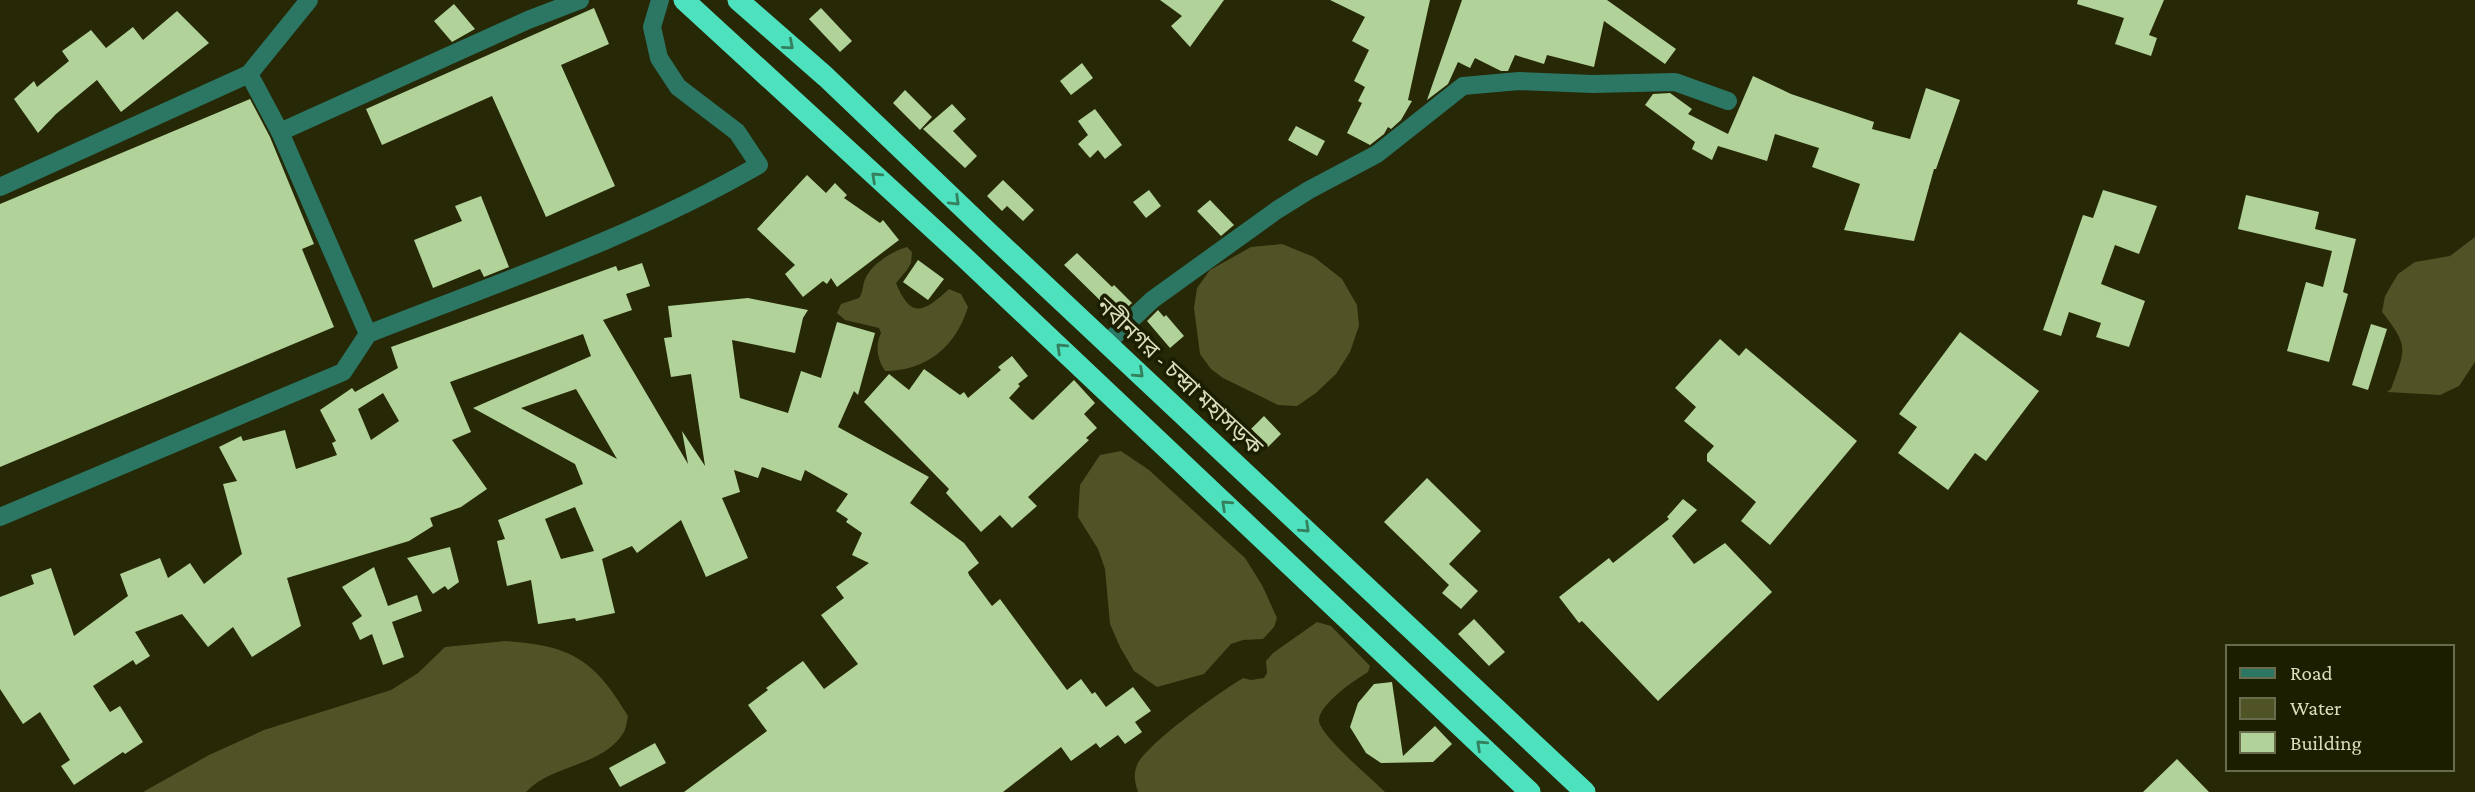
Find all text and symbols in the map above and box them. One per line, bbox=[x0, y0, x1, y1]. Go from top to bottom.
one-way arrow bbox=[781, 37, 794, 49]
one-way arrow bbox=[872, 172, 885, 185]
one-way arrow bbox=[947, 192, 960, 205]
street label: নবীনগর - চন্দ্রা মহাসড়ক bbox=[1091, 292, 1269, 460]
one-way arrow bbox=[1056, 344, 1069, 357]
one-way arrow bbox=[1131, 364, 1144, 377]
one-way arrow bbox=[1221, 500, 1234, 513]
one-way arrow bbox=[1297, 520, 1310, 532]
legend bbox=[2226, 645, 2454, 771]
text: Road bbox=[2290, 661, 2333, 685]
text: Water bbox=[2290, 696, 2342, 720]
text: Building bbox=[2290, 731, 2362, 755]
one-way arrow bbox=[1476, 741, 1489, 754]

